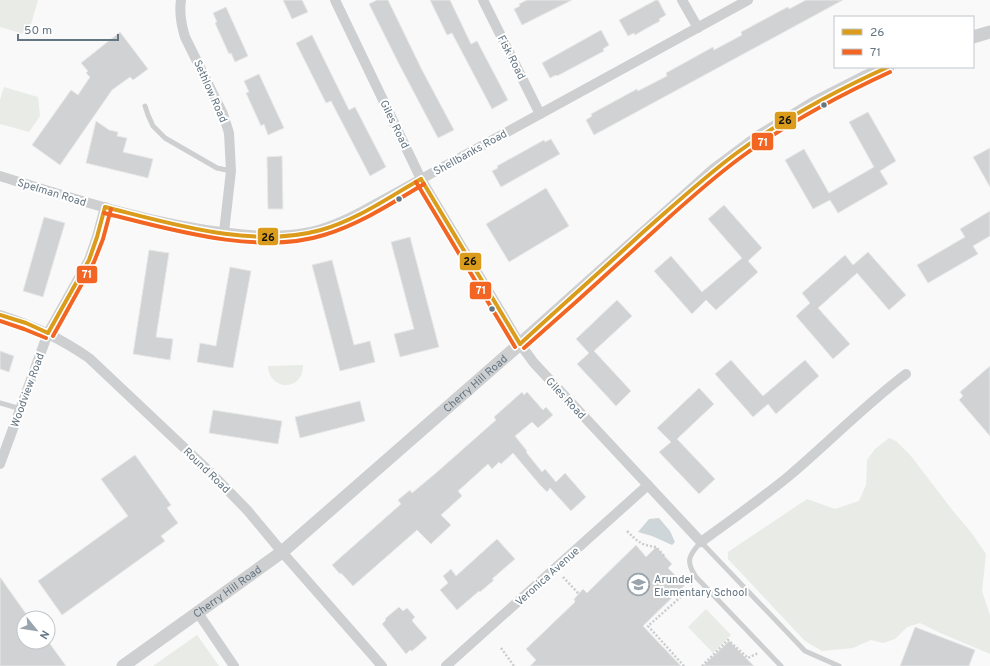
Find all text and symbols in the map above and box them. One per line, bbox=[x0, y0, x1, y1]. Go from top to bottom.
scale bar bbox=[18, 16, 118, 42]
legend bbox=[834, 16, 974, 68]
text: 50 m bbox=[24, 23, 52, 39]
text: 26 bbox=[870, 25, 885, 41]
street label: Fisk Road bbox=[494, 33, 528, 82]
text: 71 bbox=[870, 45, 881, 61]
street label: Sethlow Road bbox=[190, 58, 230, 125]
street label: Giles Road bbox=[376, 98, 412, 151]
unlabelled marker bbox=[819, 100, 829, 110]
line badge: 26 bbox=[774, 111, 797, 130]
text: 26 bbox=[778, 114, 792, 128]
street label: Shellbanks Road bbox=[431, 127, 510, 179]
line badge: 71 bbox=[751, 132, 774, 151]
text: 71 bbox=[758, 136, 768, 150]
street label: Spelman Road bbox=[16, 176, 88, 210]
unlabelled marker bbox=[394, 194, 404, 204]
line badge: 26 bbox=[257, 227, 279, 246]
text: 26 bbox=[261, 231, 275, 245]
line badge: 26 bbox=[459, 252, 482, 271]
text: 26 bbox=[463, 255, 477, 269]
line badge: 71 bbox=[76, 265, 98, 284]
text: 71 bbox=[82, 268, 92, 282]
line badge: 71 bbox=[469, 281, 492, 300]
text: 71 bbox=[476, 284, 486, 298]
unlabelled marker bbox=[487, 304, 497, 314]
street label: Woodview Road bbox=[8, 351, 48, 429]
street label: Cherry Hill Road bbox=[441, 352, 511, 416]
street label: Giles Road bbox=[542, 375, 588, 423]
street label: Round Road bbox=[180, 445, 233, 497]
street label: Veronica Avenue bbox=[513, 544, 583, 609]
street label: Cherry Hill Road bbox=[191, 563, 265, 621]
school or university icon: Arundel Elementary School bbox=[626, 572, 652, 598]
place label: Arundel Elementary School bbox=[654, 573, 747, 600]
north arrow bbox=[16, 610, 56, 650]
text: N bbox=[36, 628, 52, 641]

